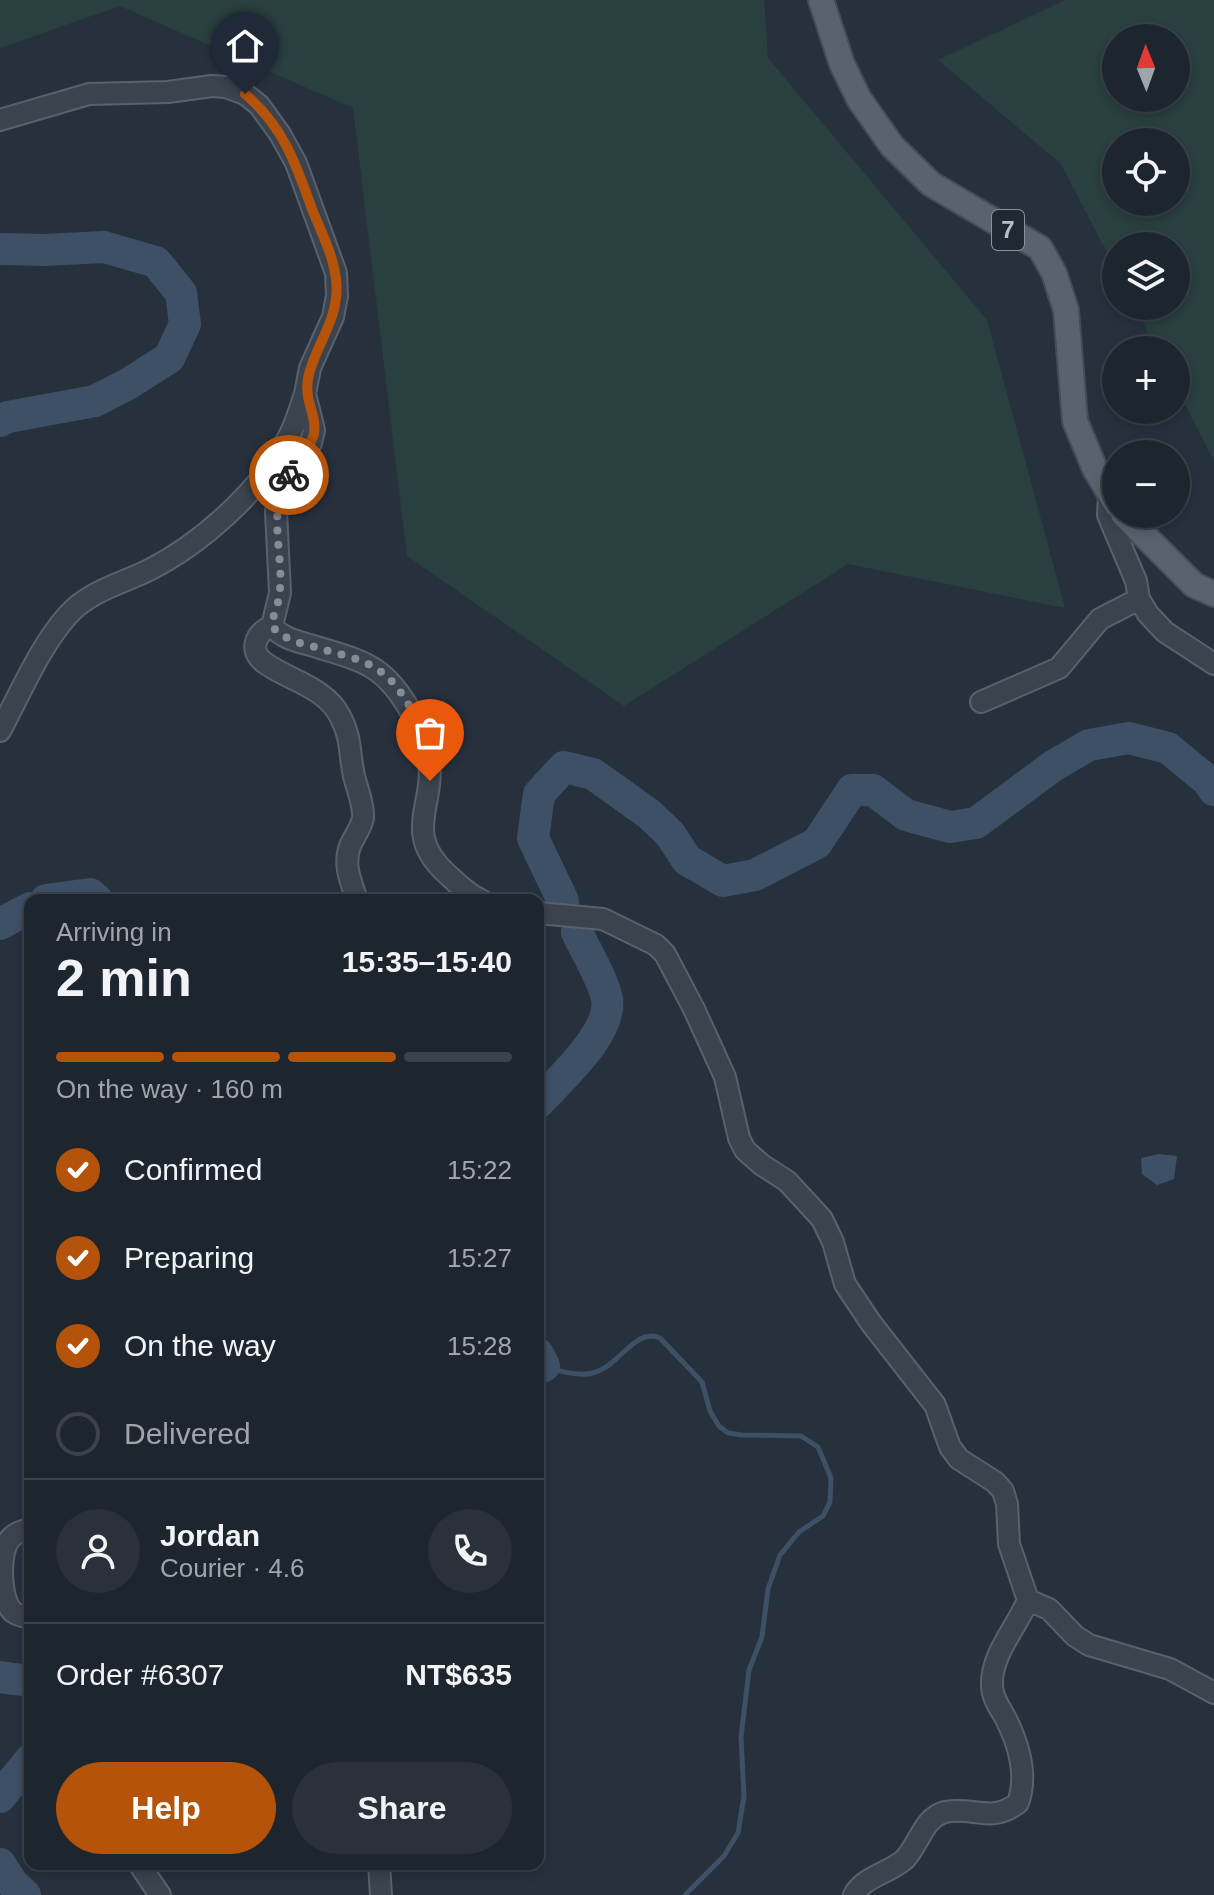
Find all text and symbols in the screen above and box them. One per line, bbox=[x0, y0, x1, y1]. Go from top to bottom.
pin bbox=[211, 12, 279, 94]
icon: home bbox=[223, 24, 267, 68]
north arrow bbox=[1102, 24, 1190, 112]
map controls bbox=[1102, 24, 1190, 528]
button: locate bbox=[1102, 128, 1190, 216]
road number: 7 bbox=[992, 210, 1024, 250]
button: layers bbox=[1102, 232, 1190, 320]
button: + bbox=[1102, 336, 1190, 424]
courier bbox=[249, 435, 329, 515]
button: − bbox=[1102, 440, 1190, 528]
icon: bike bbox=[267, 453, 311, 497]
pin bbox=[396, 699, 464, 781]
icon: bag bbox=[408, 711, 452, 755]
text: Arriving in bbox=[56, 917, 172, 947]
text: 15:35–15:40 bbox=[342, 945, 512, 978]
text: 2 min bbox=[56, 949, 192, 1007]
text: On the way · 160 m bbox=[56, 1074, 283, 1104]
icon: check bbox=[56, 1148, 100, 1192]
text: Confirmed bbox=[124, 1153, 262, 1186]
text: 15:22 bbox=[447, 1155, 512, 1185]
icon: check bbox=[56, 1236, 100, 1280]
text: Preparing bbox=[124, 1241, 254, 1274]
text: 15:27 bbox=[447, 1243, 512, 1273]
icon: check bbox=[56, 1324, 100, 1368]
text: On the way bbox=[124, 1329, 276, 1362]
text: 15:28 bbox=[447, 1331, 512, 1361]
text: Delivered bbox=[124, 1417, 251, 1450]
button: person bbox=[56, 1509, 140, 1593]
button: phone bbox=[428, 1509, 512, 1593]
text: Jordan bbox=[160, 1519, 260, 1552]
text: Courier · 4.6 bbox=[160, 1553, 305, 1583]
text: Order #6307 bbox=[56, 1658, 224, 1691]
text: NT$635 bbox=[405, 1658, 512, 1691]
button: Help bbox=[56, 1762, 276, 1854]
button: Share bbox=[292, 1762, 512, 1854]

